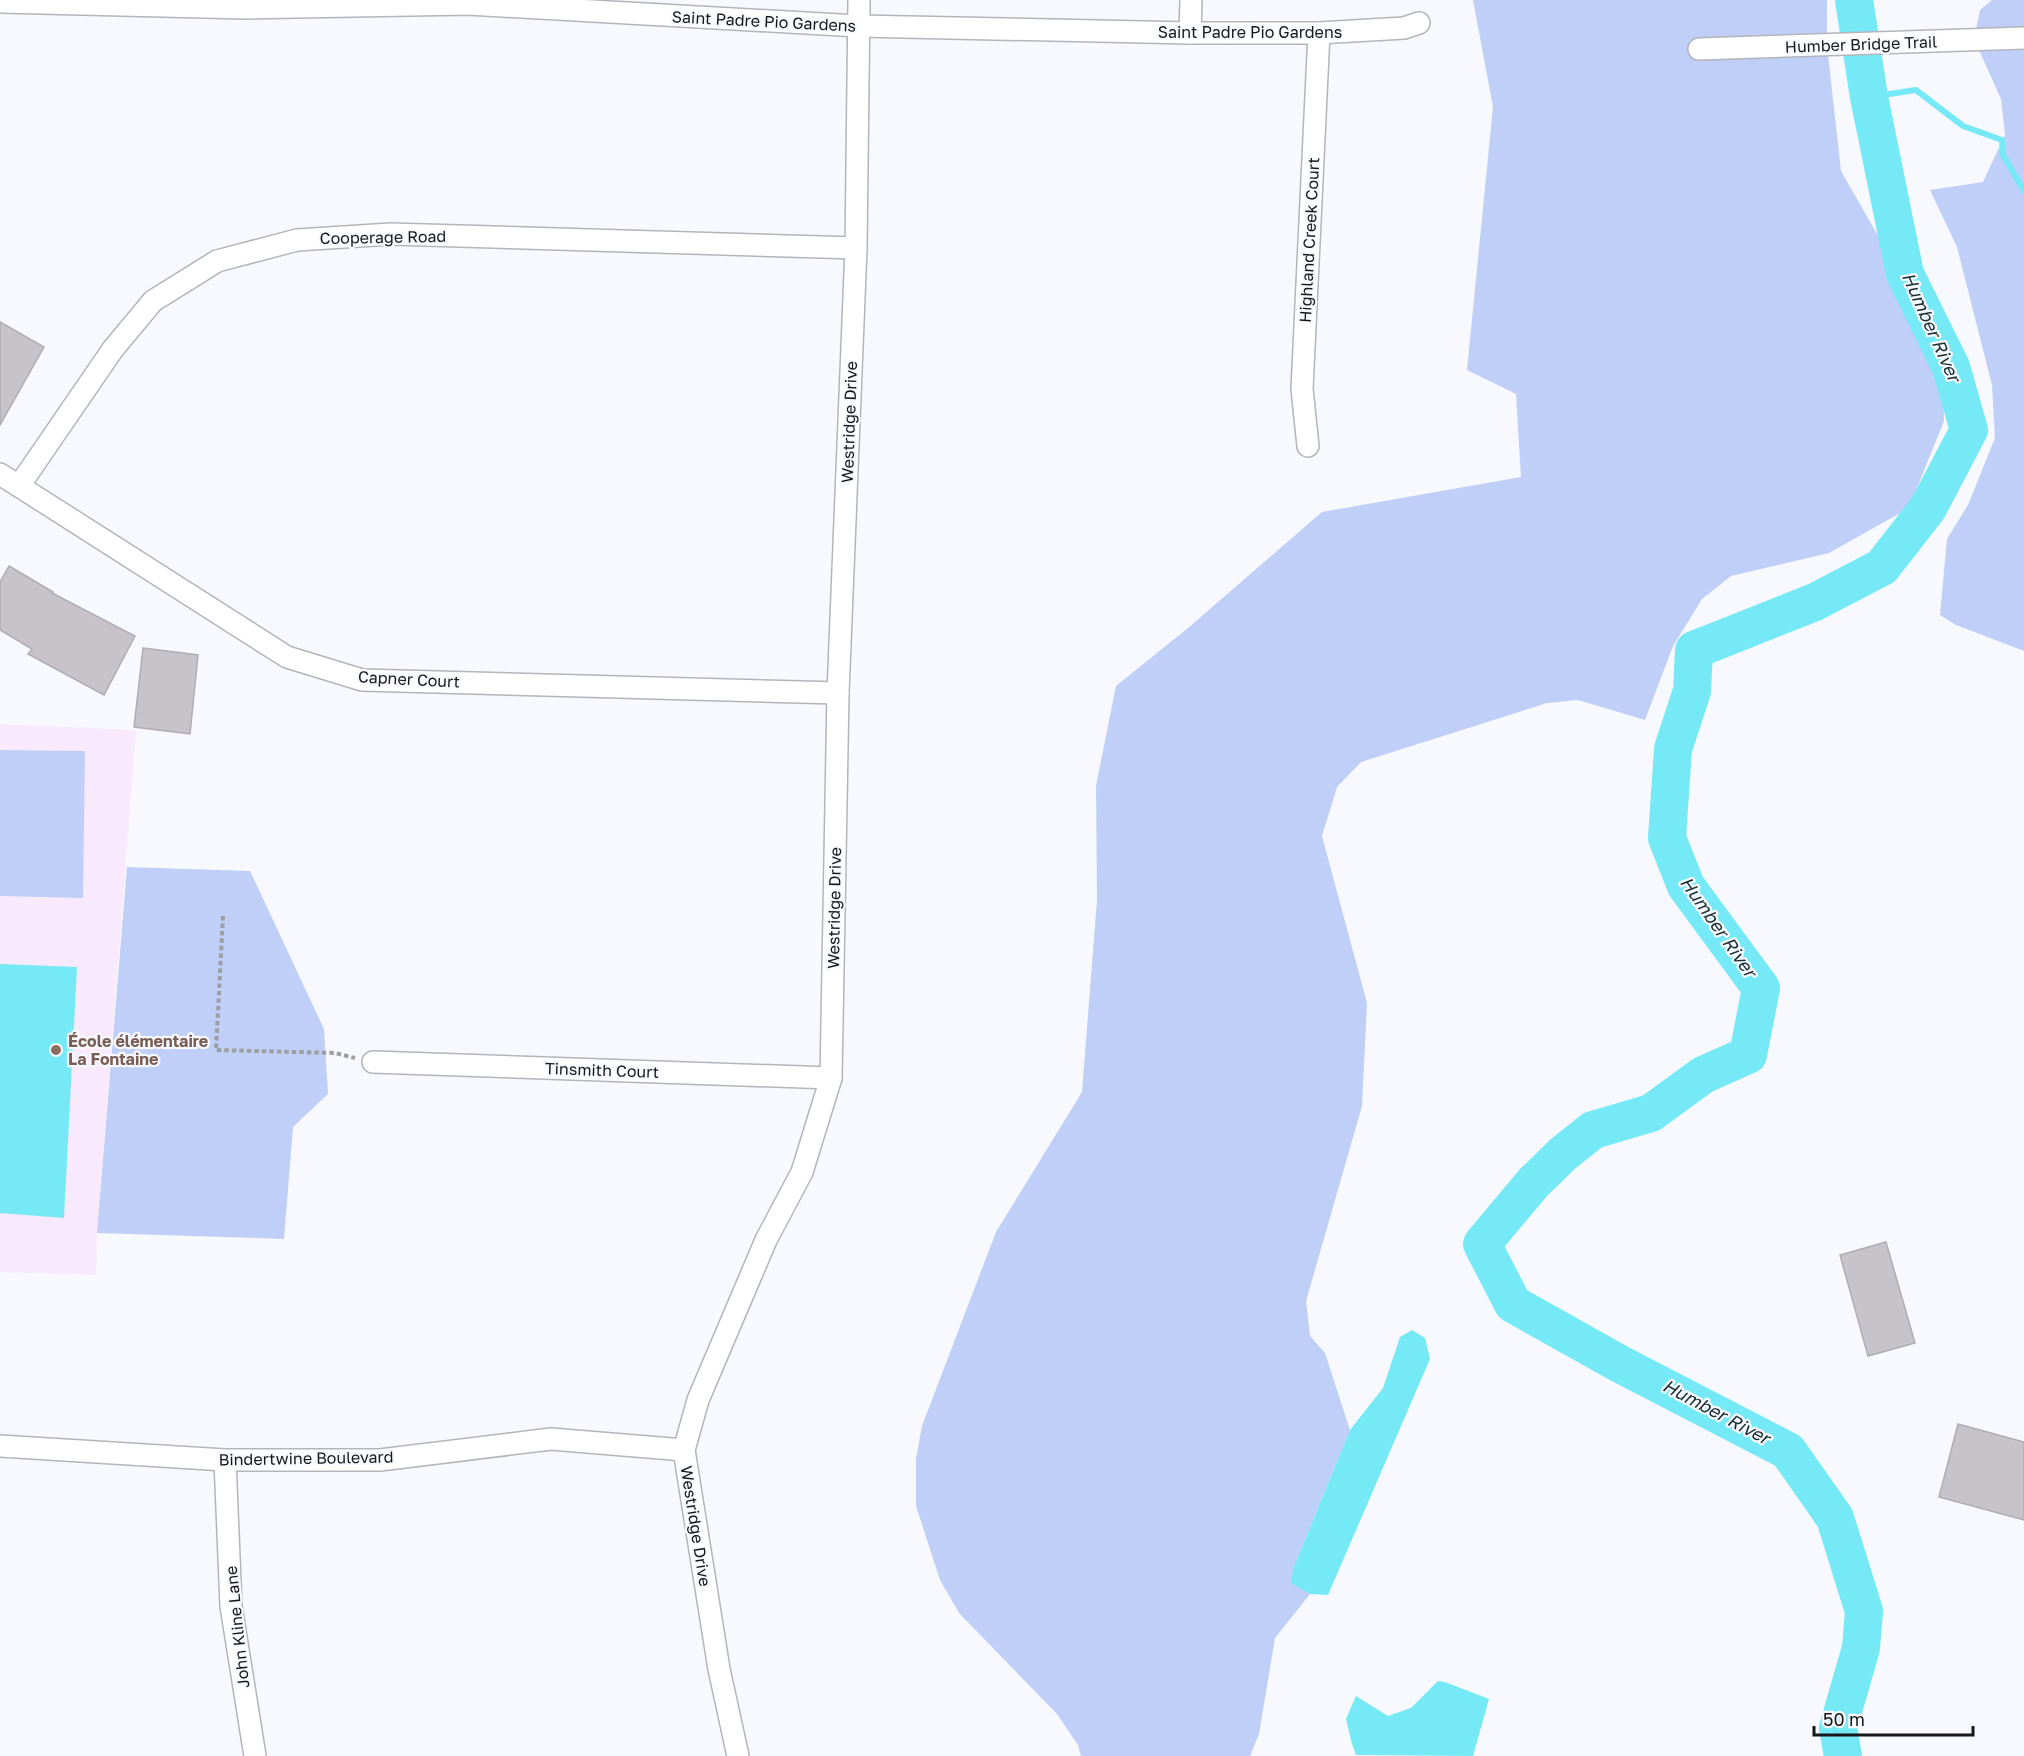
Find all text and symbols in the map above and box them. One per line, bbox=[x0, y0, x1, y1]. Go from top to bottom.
street label: Saint Padre Pio Gardens bbox=[671, 6, 857, 36]
street label: Saint Padre Pio Gardens bbox=[1158, 22, 1342, 42]
street label: Humber Bridge Trail bbox=[1784, 31, 1938, 57]
street label: Highland Creek Court bbox=[1295, 157, 1323, 323]
street label: Cooperage Road bbox=[320, 226, 446, 248]
water label: Humber River bbox=[1898, 268, 1967, 388]
street label: Westridge Drive bbox=[837, 361, 861, 483]
street label: Capner Court bbox=[357, 666, 461, 692]
street label: Westridge Drive bbox=[823, 847, 845, 969]
water label: Humber River bbox=[1676, 872, 1763, 983]
place label: École élémentaire La Fontaine bbox=[68, 1031, 208, 1069]
marker: École élémentaire La Fontaine bbox=[49, 1043, 63, 1057]
street label: Tinsmith Court bbox=[545, 1058, 659, 1082]
water label: Humber River bbox=[1659, 1374, 1776, 1450]
street label: Bindertwine Boulevard bbox=[218, 1446, 394, 1470]
street label: Westridge Drive bbox=[677, 1464, 715, 1588]
street label: John Kline Lane bbox=[221, 1565, 253, 1689]
scale bar bbox=[1814, 1699, 1973, 1737]
text: 50 m bbox=[1823, 1708, 1865, 1730]

